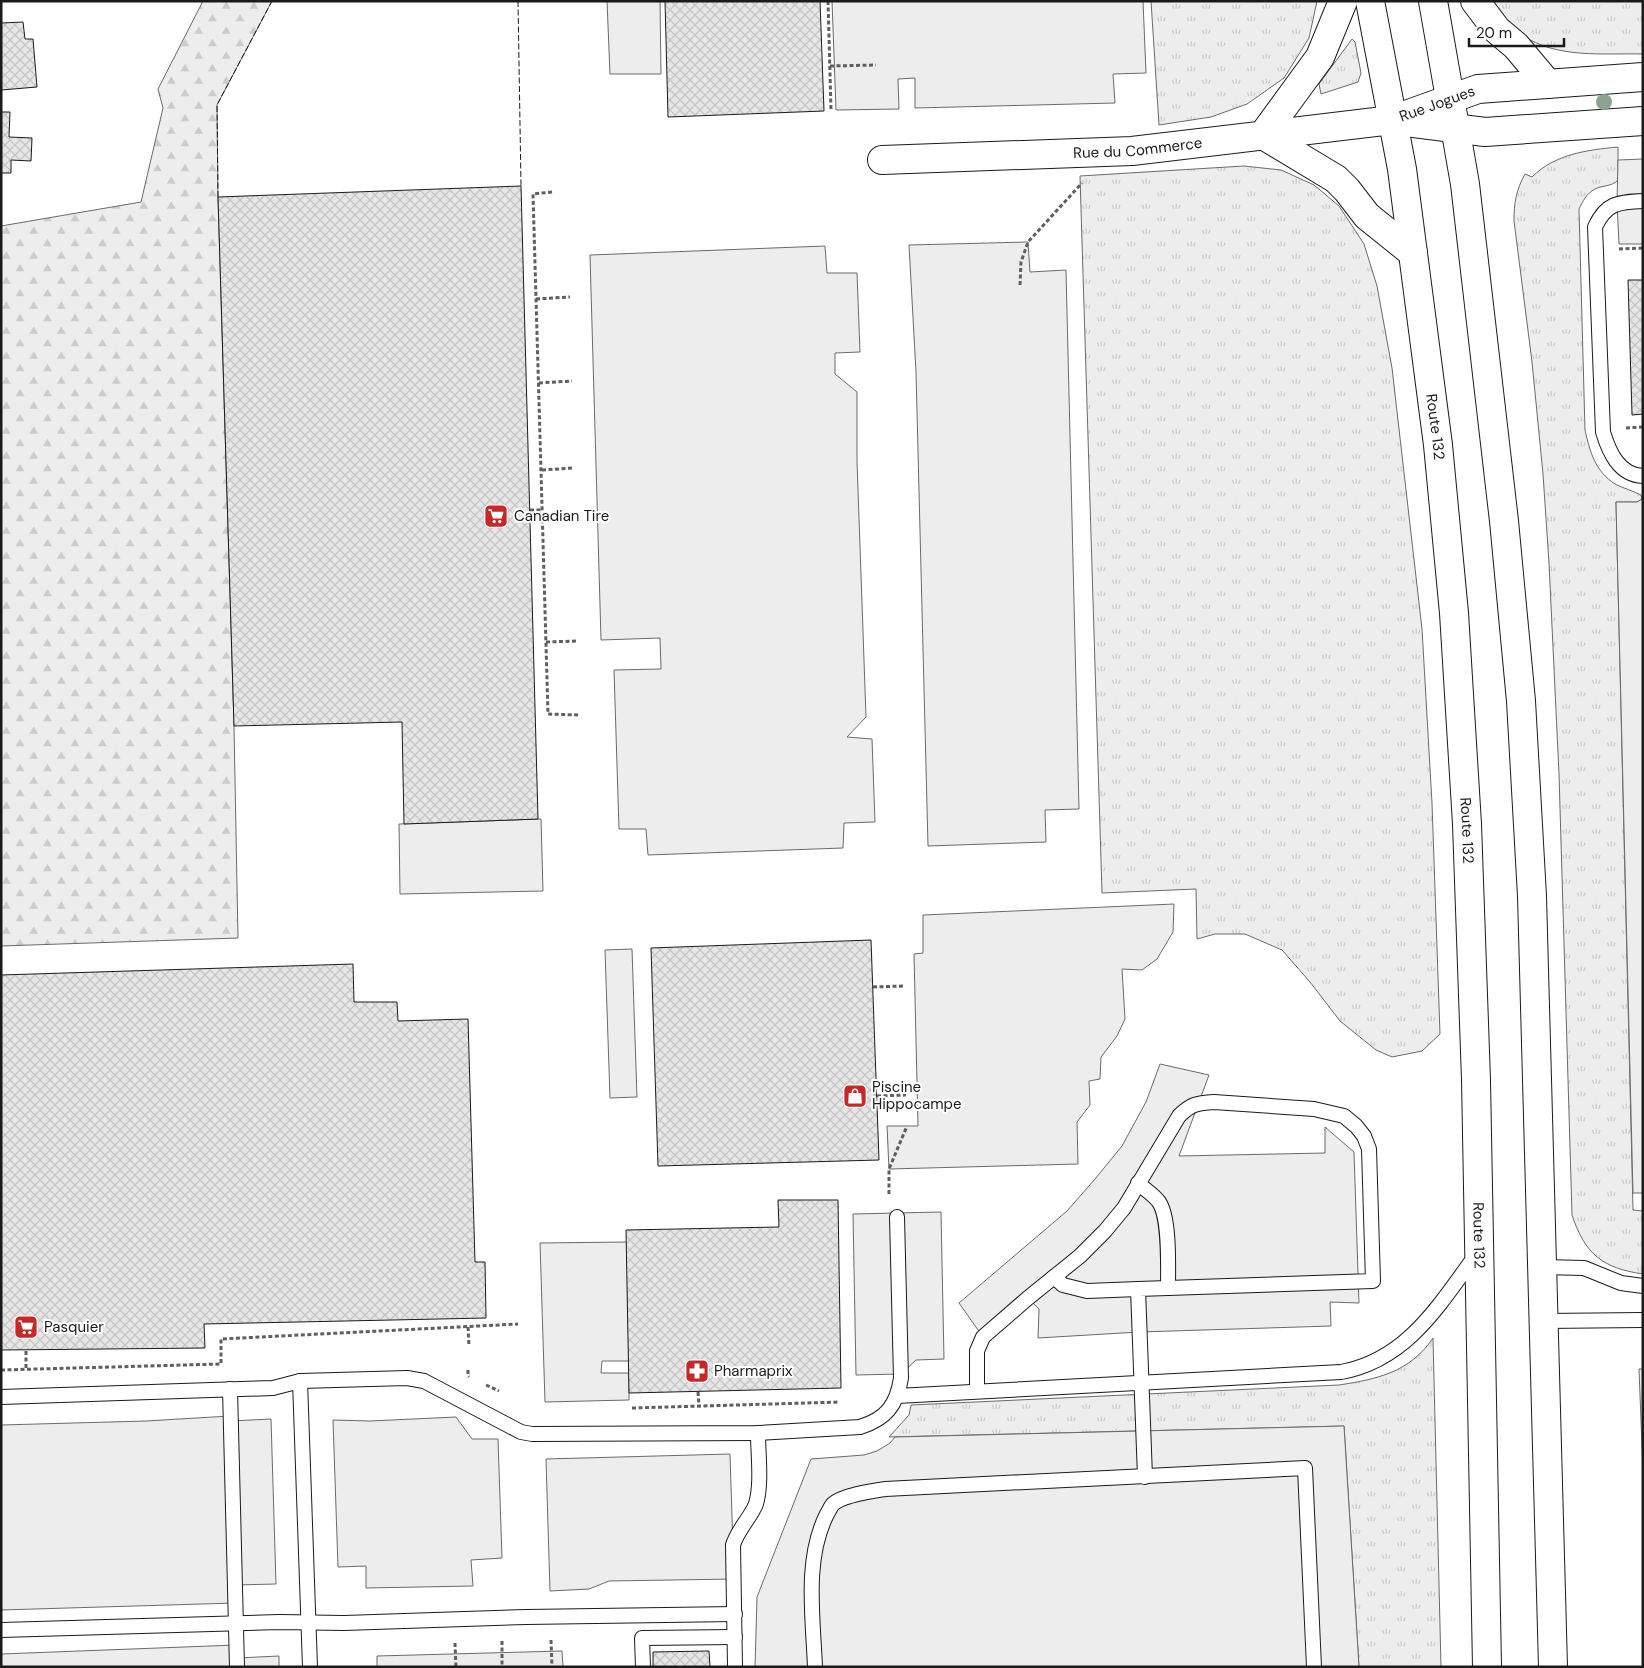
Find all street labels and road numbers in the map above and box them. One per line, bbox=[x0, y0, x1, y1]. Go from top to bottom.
street label: Rue Jogues bbox=[1397, 81, 1478, 127]
street label: Rue du Commerce bbox=[1073, 133, 1203, 163]
street label: Route 132 bbox=[1421, 393, 1449, 461]
street label: Route 132 bbox=[1455, 797, 1478, 864]
street label: Route 132 bbox=[1468, 1202, 1490, 1269]

